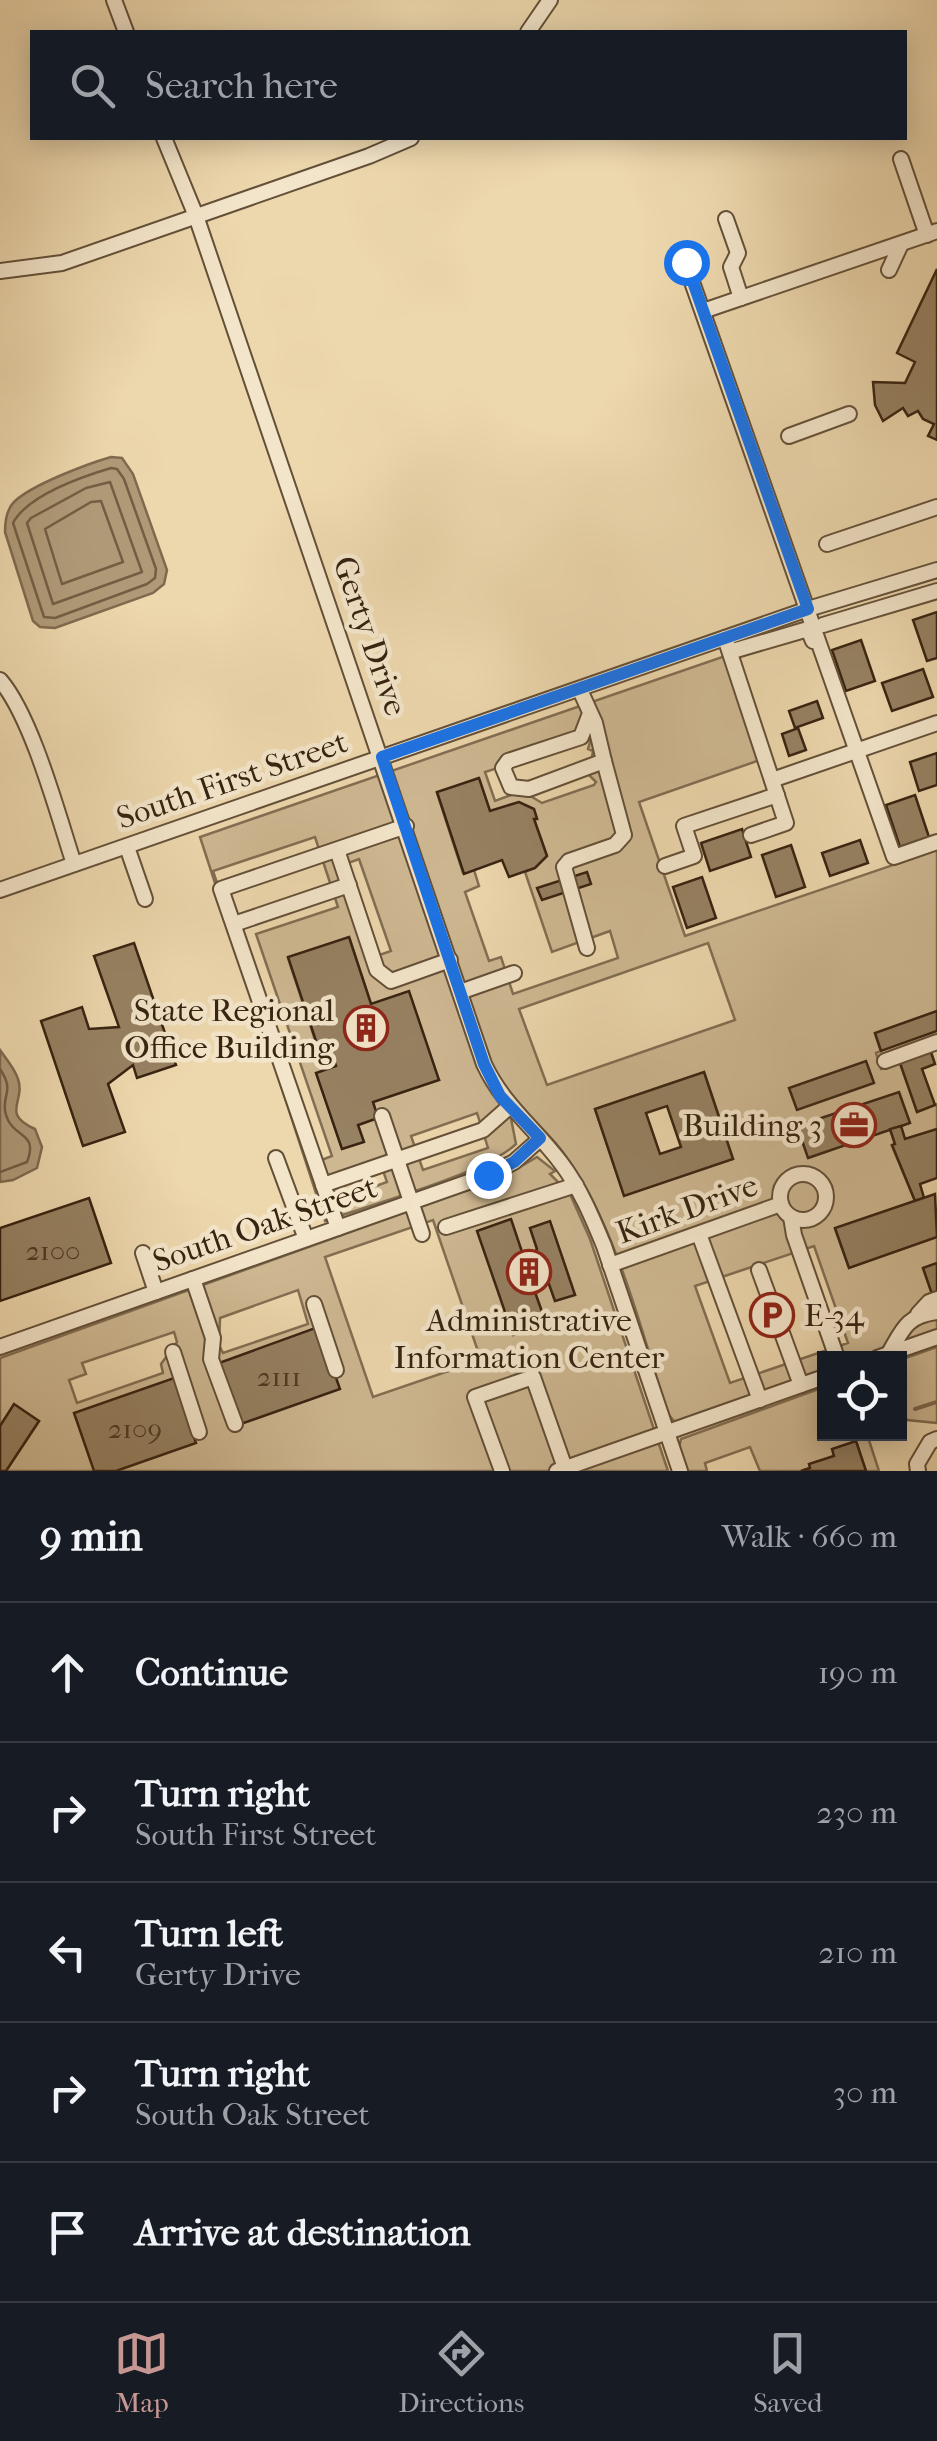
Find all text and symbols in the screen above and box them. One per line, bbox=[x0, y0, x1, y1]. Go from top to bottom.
search box bbox=[30, 30, 907, 140]
icon: search bbox=[65, 58, 120, 113]
text: Search here bbox=[145, 63, 338, 108]
route start bbox=[664, 240, 710, 286]
street label: Gerty Drive bbox=[326, 552, 415, 721]
street label: South First Street bbox=[112, 723, 353, 837]
place label: State Regional Office Building bbox=[124, 992, 335, 1066]
building icon: State Regional Office Building bbox=[343, 1005, 389, 1051]
office icon: Building 3 bbox=[831, 1102, 877, 1148]
place label: Building 3 bbox=[682, 1107, 822, 1144]
route end bbox=[466, 1153, 512, 1199]
street label: Kirk Drive bbox=[611, 1166, 763, 1252]
street label: South Oak Street bbox=[148, 1168, 383, 1280]
house number: 2100 bbox=[25, 1234, 81, 1267]
building icon: Administrative Information Center bbox=[506, 1249, 552, 1295]
parking icon: E-34 bbox=[749, 1292, 795, 1338]
place label: E-34 bbox=[804, 1297, 865, 1334]
place label: Administrative Information Center bbox=[394, 1302, 665, 1376]
map controls bbox=[817, 1351, 907, 1441]
button: locate bbox=[817, 1351, 907, 1441]
house number: 2111 bbox=[257, 1360, 301, 1393]
house number: 2109 bbox=[108, 1412, 162, 1445]
text: 9 min bbox=[40, 1512, 143, 1561]
text: Walk · 660 m bbox=[722, 1518, 897, 1555]
icon: ahead bbox=[40, 1645, 95, 1700]
text: Continue bbox=[135, 1650, 288, 1695]
text: 190 m bbox=[818, 1654, 897, 1691]
text: Turn right bbox=[135, 1771, 310, 1816]
icon: right bbox=[40, 1785, 95, 1840]
text: 230 m bbox=[816, 1794, 897, 1831]
text: South First Street bbox=[135, 1816, 376, 1853]
text: Turn left bbox=[135, 1911, 283, 1956]
icon: left bbox=[40, 1925, 95, 1980]
text: 210 m bbox=[818, 1934, 897, 1971]
text: Gerty Drive bbox=[135, 1956, 301, 1993]
text: Turn right bbox=[135, 2051, 310, 2096]
icon: right bbox=[40, 2065, 95, 2120]
text: 30 m bbox=[833, 2074, 897, 2111]
text: South Oak Street bbox=[135, 2096, 370, 2133]
icon: arrive bbox=[40, 2205, 95, 2260]
text: Arrive at destination bbox=[135, 2210, 471, 2255]
tab: Map bbox=[114, 2326, 169, 2419]
tab: Directions bbox=[398, 2326, 524, 2419]
tab: Saved bbox=[753, 2326, 823, 2419]

